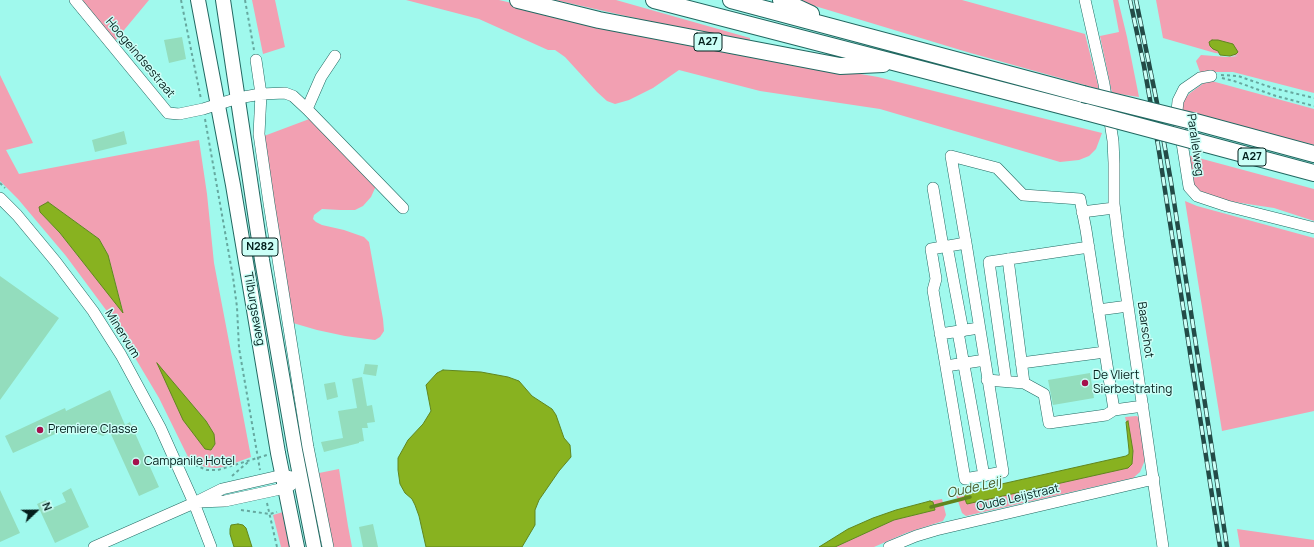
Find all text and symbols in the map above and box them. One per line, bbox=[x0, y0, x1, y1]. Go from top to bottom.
street label: Hoogeindsestraat bbox=[102, 15, 178, 101]
road number: A27 bbox=[694, 33, 722, 51]
street label: Parallelweg bbox=[1183, 113, 1207, 177]
road number: A27 bbox=[1238, 148, 1266, 166]
road number: N282 bbox=[242, 238, 278, 256]
street label: Tilburgseweg bbox=[240, 271, 268, 347]
street label: Baarschot bbox=[1134, 301, 1156, 359]
street label: Minervum bbox=[101, 307, 143, 361]
place label: De Vliert Sierbestrating bbox=[1093, 369, 1172, 397]
marker: De Vliert Sierbestrating bbox=[1080, 378, 1090, 388]
place label: Premiere Classe bbox=[48, 423, 138, 437]
marker: Premiere Classe bbox=[35, 425, 45, 435]
place label: Campanile Hotel bbox=[144, 455, 235, 469]
marker: Campanile Hotel bbox=[131, 457, 141, 467]
water label: Oude Leij bbox=[945, 474, 1003, 502]
street label: Oude Leijstraat bbox=[975, 481, 1061, 515]
north arrow bbox=[16, 491, 56, 531]
text: N bbox=[39, 500, 56, 513]

